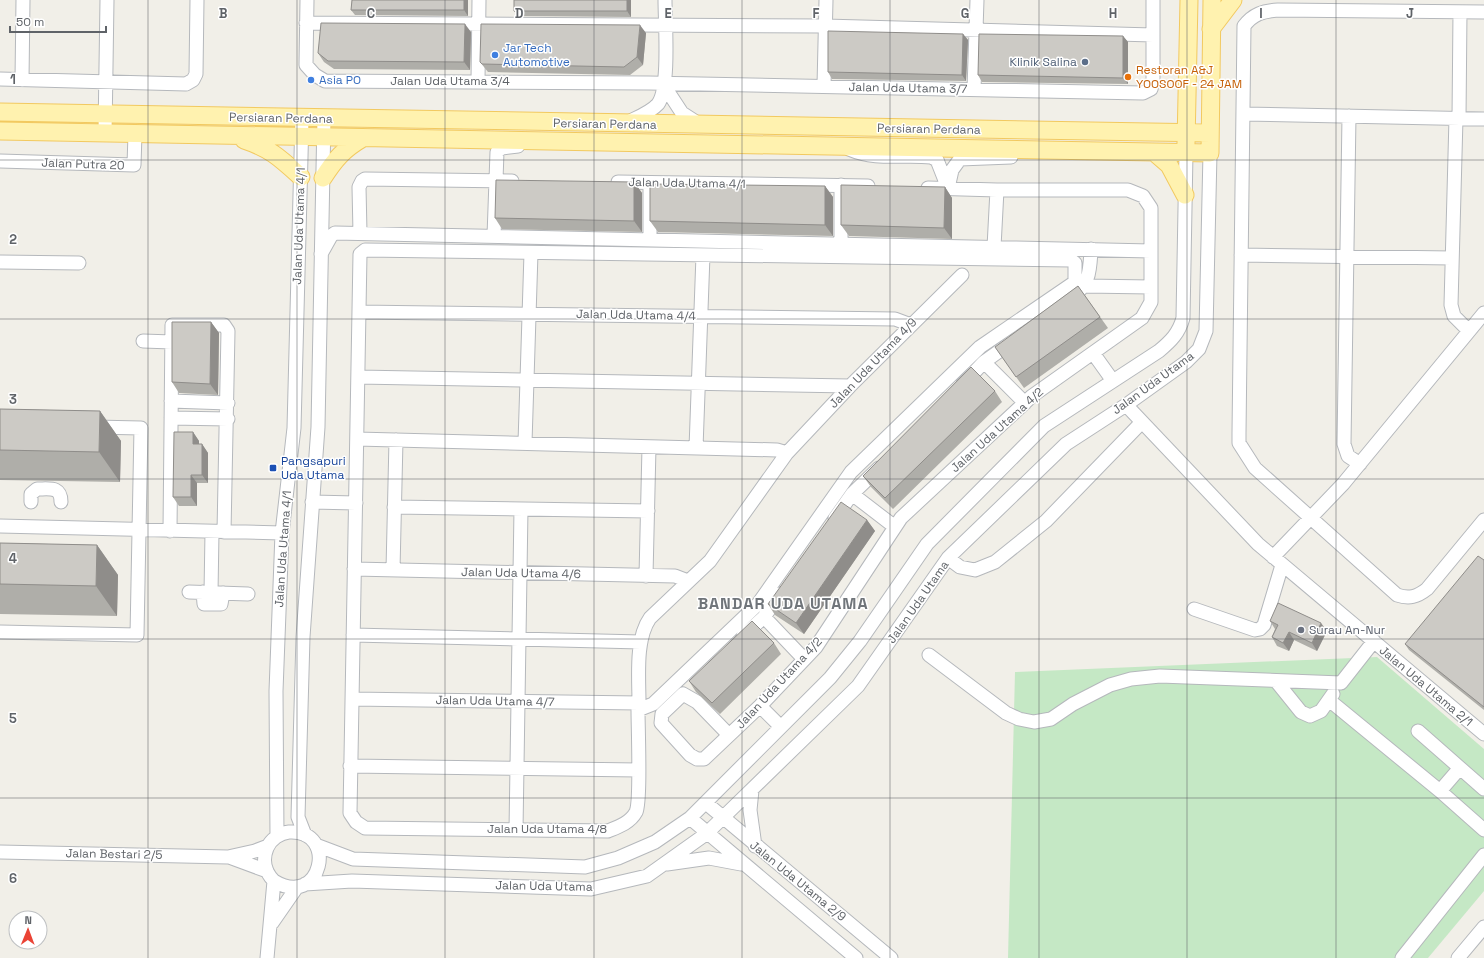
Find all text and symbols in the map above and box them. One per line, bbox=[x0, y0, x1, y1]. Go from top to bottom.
text: B bbox=[219, 5, 228, 22]
text: C bbox=[367, 5, 375, 22]
text: D bbox=[515, 5, 524, 22]
text: E bbox=[664, 5, 672, 22]
text: F bbox=[813, 5, 820, 22]
text: G bbox=[961, 5, 969, 22]
text: H bbox=[1109, 5, 1117, 22]
text: I bbox=[1259, 5, 1263, 22]
text: J bbox=[1406, 5, 1414, 22]
scale bar bbox=[10, 8, 106, 34]
text: 50 m bbox=[16, 14, 44, 30]
place label: Jar Tech Automotive bbox=[503, 40, 570, 70]
marker: Jar Tech Automotive bbox=[490, 50, 500, 60]
place label: Klinik Salina bbox=[1010, 54, 1077, 70]
marker: Klinik Salina bbox=[1080, 57, 1090, 67]
place label: Restoran A&J YOOSOOF - 24 JAM bbox=[1136, 62, 1242, 92]
text: 1 bbox=[10, 71, 16, 88]
place label: Asia PO bbox=[319, 72, 361, 88]
marker: Restoran A&J YOOSOOF - 24 JAM bbox=[1123, 72, 1133, 82]
street label: Jalan Uda Utama 3/4 bbox=[390, 73, 510, 89]
marker: Asia PO bbox=[306, 75, 316, 85]
street label: Jalan Uda Utama 3/7 bbox=[848, 79, 968, 97]
street label: Persiaran Perdana bbox=[229, 109, 333, 127]
street label: Persiaran Perdana bbox=[553, 115, 657, 133]
street label: Persiaran Perdana bbox=[877, 120, 981, 138]
street label: Jalan Putra 20 bbox=[41, 155, 125, 173]
street label: Jalan Uda Utama 4/1 bbox=[289, 167, 309, 285]
street label: Jalan Uda Utama 4/1 bbox=[628, 174, 746, 192]
text: 2 bbox=[9, 231, 17, 248]
street label: Jalan Uda Utama 4/4 bbox=[576, 306, 697, 324]
street label: Jalan Uda Utama 4/9 bbox=[826, 314, 920, 412]
street label: Jalan Uda Utama bbox=[1109, 348, 1197, 418]
street label: Jalan Uda Utama 4/2 bbox=[947, 384, 1047, 476]
text: 3 bbox=[9, 391, 17, 408]
place label: Pangsapuri Uda Utama bbox=[281, 453, 346, 483]
marker: Pangsapuri Uda Utama bbox=[268, 463, 278, 473]
street label: Jalan Uda Utama 4/1 bbox=[271, 490, 295, 608]
text: 4 bbox=[9, 550, 17, 567]
street label: Jalan Uda Utama bbox=[884, 557, 953, 646]
street label: Jalan Uda Utama 4/6 bbox=[461, 564, 581, 582]
district label: BANDAR UDA UTAMA bbox=[697, 593, 869, 614]
place label: Surau An-Nur bbox=[1309, 622, 1386, 638]
marker: Surau An-Nur bbox=[1296, 625, 1306, 635]
street label: Jalan Uda Utama 4/2 bbox=[732, 634, 826, 732]
street label: Jalan Uda Utama 2/1 bbox=[1376, 642, 1476, 730]
street label: Jalan Uda Utama 4/7 bbox=[435, 692, 555, 710]
text: 5 bbox=[9, 710, 17, 727]
street label: Jalan Uda Utama 4/8 bbox=[487, 821, 607, 837]
street label: Jalan Uda Utama 2/9 bbox=[747, 837, 849, 925]
street label: Jalan Bestari 2/5 bbox=[65, 845, 163, 863]
text: 6 bbox=[9, 870, 17, 887]
street label: Jalan Uda Utama bbox=[495, 877, 593, 895]
north arrow bbox=[8, 910, 48, 950]
text: N bbox=[24, 913, 32, 927]

